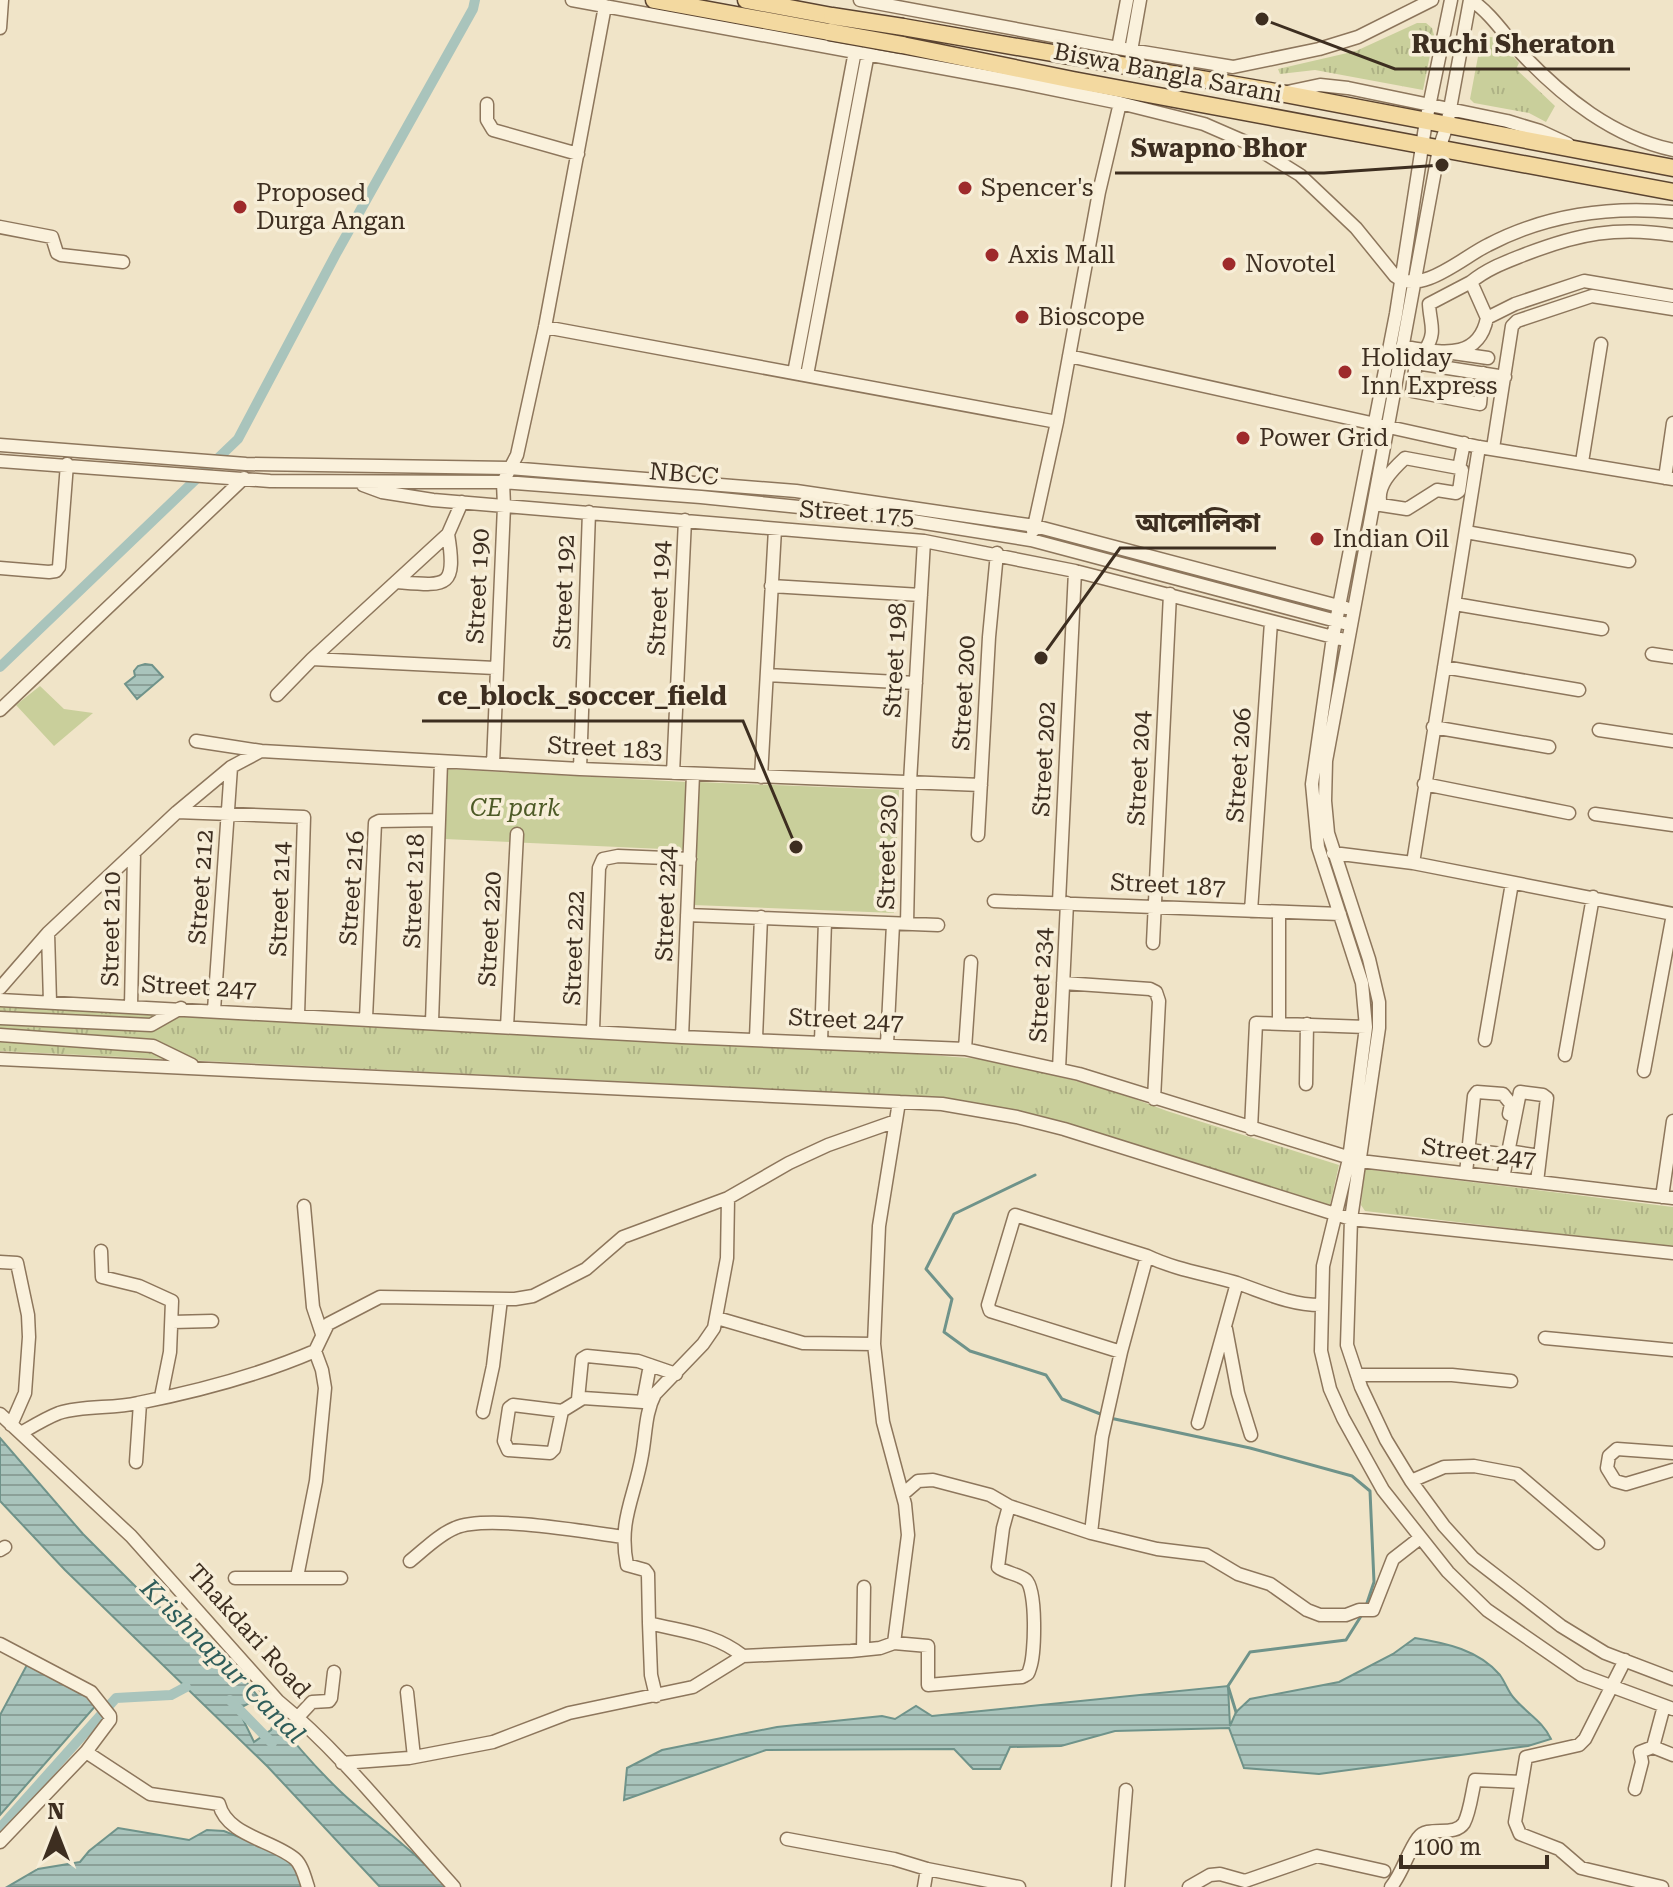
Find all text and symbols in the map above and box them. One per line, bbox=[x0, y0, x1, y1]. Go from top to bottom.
callout: Ruchi Sheraton bbox=[1395, 19, 1630, 69]
text: Ruchi Sheraton bbox=[1411, 29, 1615, 59]
street label: Biswa Bangla Sarani bbox=[1051, 37, 1285, 109]
callout: Swapno Bhor bbox=[1115, 123, 1324, 173]
text: Swapno Bhor bbox=[1131, 133, 1307, 163]
place label: Spencer's bbox=[981, 174, 1094, 202]
place label: Proposed Durga Angan bbox=[256, 179, 405, 235]
marker: Spencer's bbox=[956, 179, 974, 197]
marker: Proposed Durga Angan bbox=[231, 198, 249, 216]
place label: Axis Mall bbox=[1008, 241, 1115, 269]
marker: Axis Mall bbox=[983, 246, 1001, 264]
place label: Novotel bbox=[1245, 250, 1335, 278]
marker: Novotel bbox=[1220, 255, 1238, 273]
place label: Bioscope bbox=[1038, 303, 1145, 331]
marker: Bioscope bbox=[1013, 308, 1031, 326]
place label: Holiday Inn Express bbox=[1361, 344, 1497, 400]
marker: Holiday Inn Express bbox=[1336, 363, 1354, 381]
place label: Power Grid bbox=[1259, 424, 1388, 452]
marker: Power Grid bbox=[1234, 429, 1252, 447]
street label: NBCC bbox=[648, 457, 720, 491]
street label: Street 175 bbox=[799, 495, 915, 531]
callout: আলোলিকা bbox=[1120, 498, 1276, 548]
text: আলোলিকা bbox=[1135, 507, 1261, 538]
place label: Indian Oil bbox=[1333, 525, 1449, 553]
street label: Street 190 bbox=[461, 528, 495, 644]
marker: Indian Oil bbox=[1308, 530, 1326, 548]
street label: Street 192 bbox=[548, 534, 580, 650]
street label: Street 194 bbox=[642, 539, 676, 656]
street label: Street 198 bbox=[878, 602, 912, 718]
street label: Street 200 bbox=[947, 635, 981, 751]
callout: ce_block_soccer_field bbox=[422, 671, 743, 721]
text: ce_block_soccer_field bbox=[437, 681, 727, 711]
street label: Street 202 bbox=[1027, 701, 1061, 817]
street label: Street 206 bbox=[1221, 707, 1257, 823]
street label: Street 204 bbox=[1122, 709, 1156, 826]
street label: Street 183 bbox=[547, 731, 663, 765]
park label: CE park bbox=[470, 794, 560, 822]
street label: Street 230 bbox=[872, 794, 902, 910]
street label: Street 212 bbox=[183, 829, 219, 945]
street label: Street 216 bbox=[334, 830, 370, 946]
street label: Street 218 bbox=[398, 833, 430, 949]
street label: Street 214 bbox=[264, 840, 296, 957]
street label: Street 224 bbox=[650, 845, 682, 962]
street label: Street 187 bbox=[1110, 868, 1226, 902]
street label: Street 210 bbox=[96, 871, 126, 987]
street label: Street 220 bbox=[473, 871, 507, 987]
street label: Street 222 bbox=[558, 890, 590, 1006]
street label: Street 234 bbox=[1024, 926, 1058, 1043]
street label: Street 247 bbox=[141, 970, 257, 1004]
street label: Street 247 bbox=[788, 1003, 904, 1037]
street label: Street 247 bbox=[1420, 1132, 1538, 1174]
street label: Thakdari Road bbox=[182, 1558, 316, 1704]
water label: Krishnapur Canal bbox=[134, 1572, 311, 1749]
north arrow bbox=[16, 1791, 96, 1871]
text: N bbox=[48, 1799, 65, 1824]
scale bar bbox=[1401, 1819, 1547, 1869]
text: 100 m bbox=[1413, 1833, 1481, 1861]

